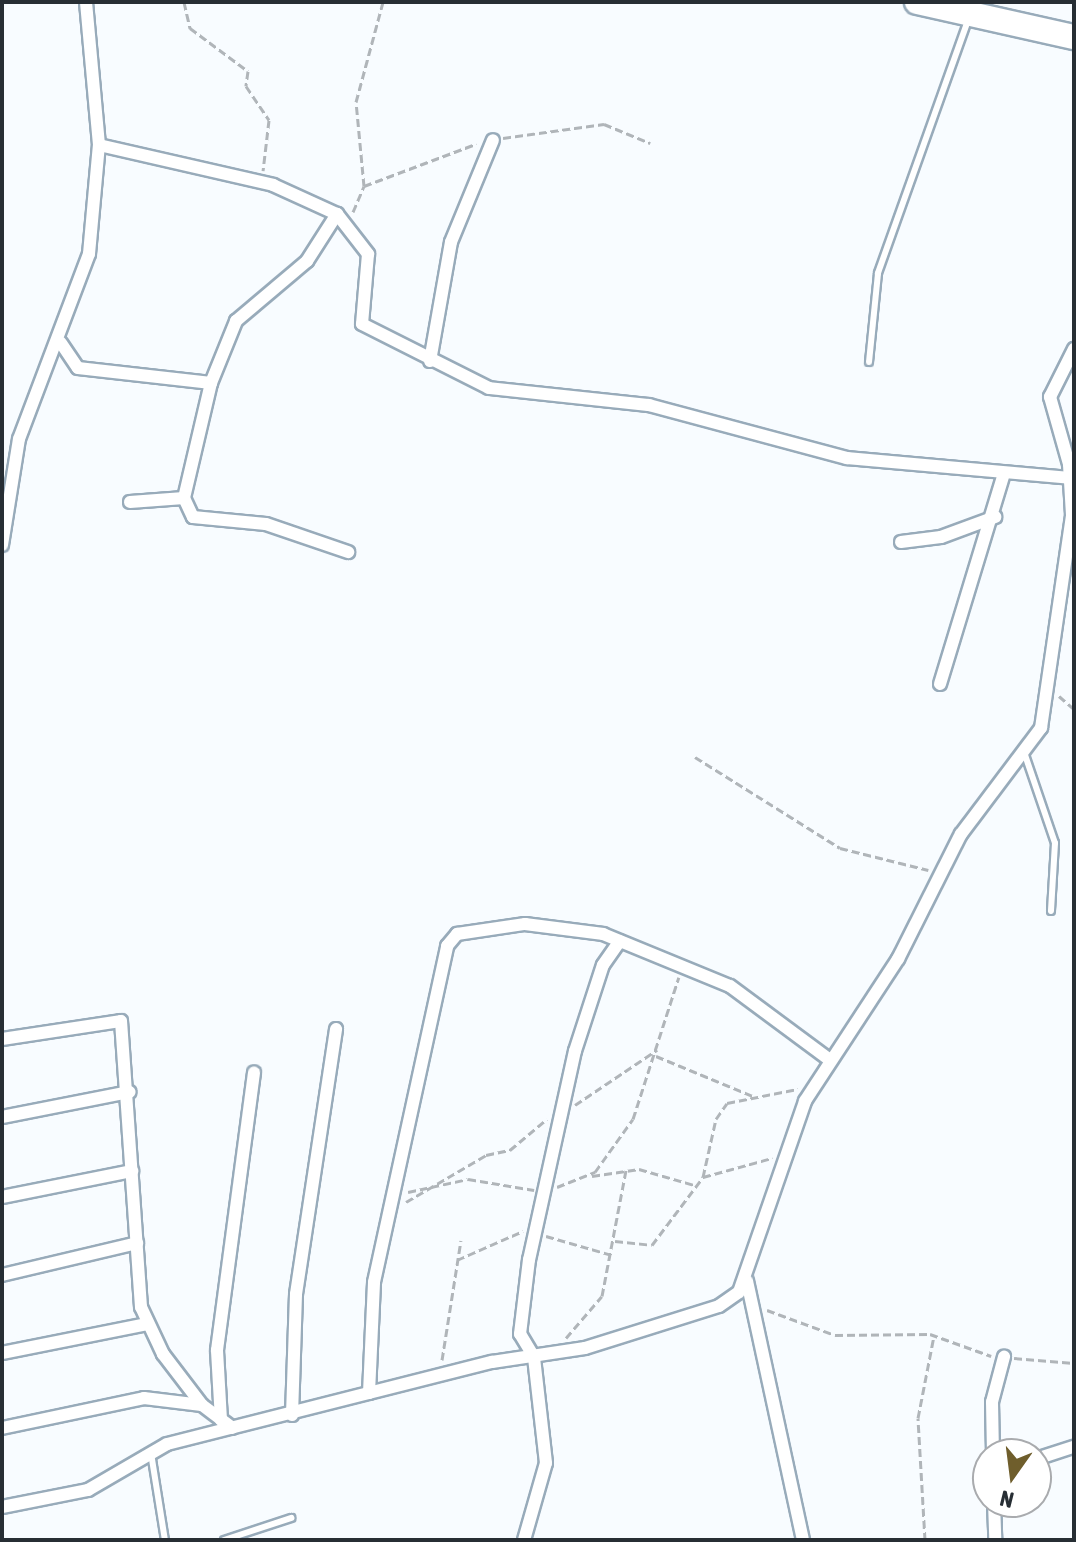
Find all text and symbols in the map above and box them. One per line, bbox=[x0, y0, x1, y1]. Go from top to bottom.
north arrow bbox=[972, 1438, 1052, 1518]
text: N bbox=[997, 1485, 1016, 1514]

